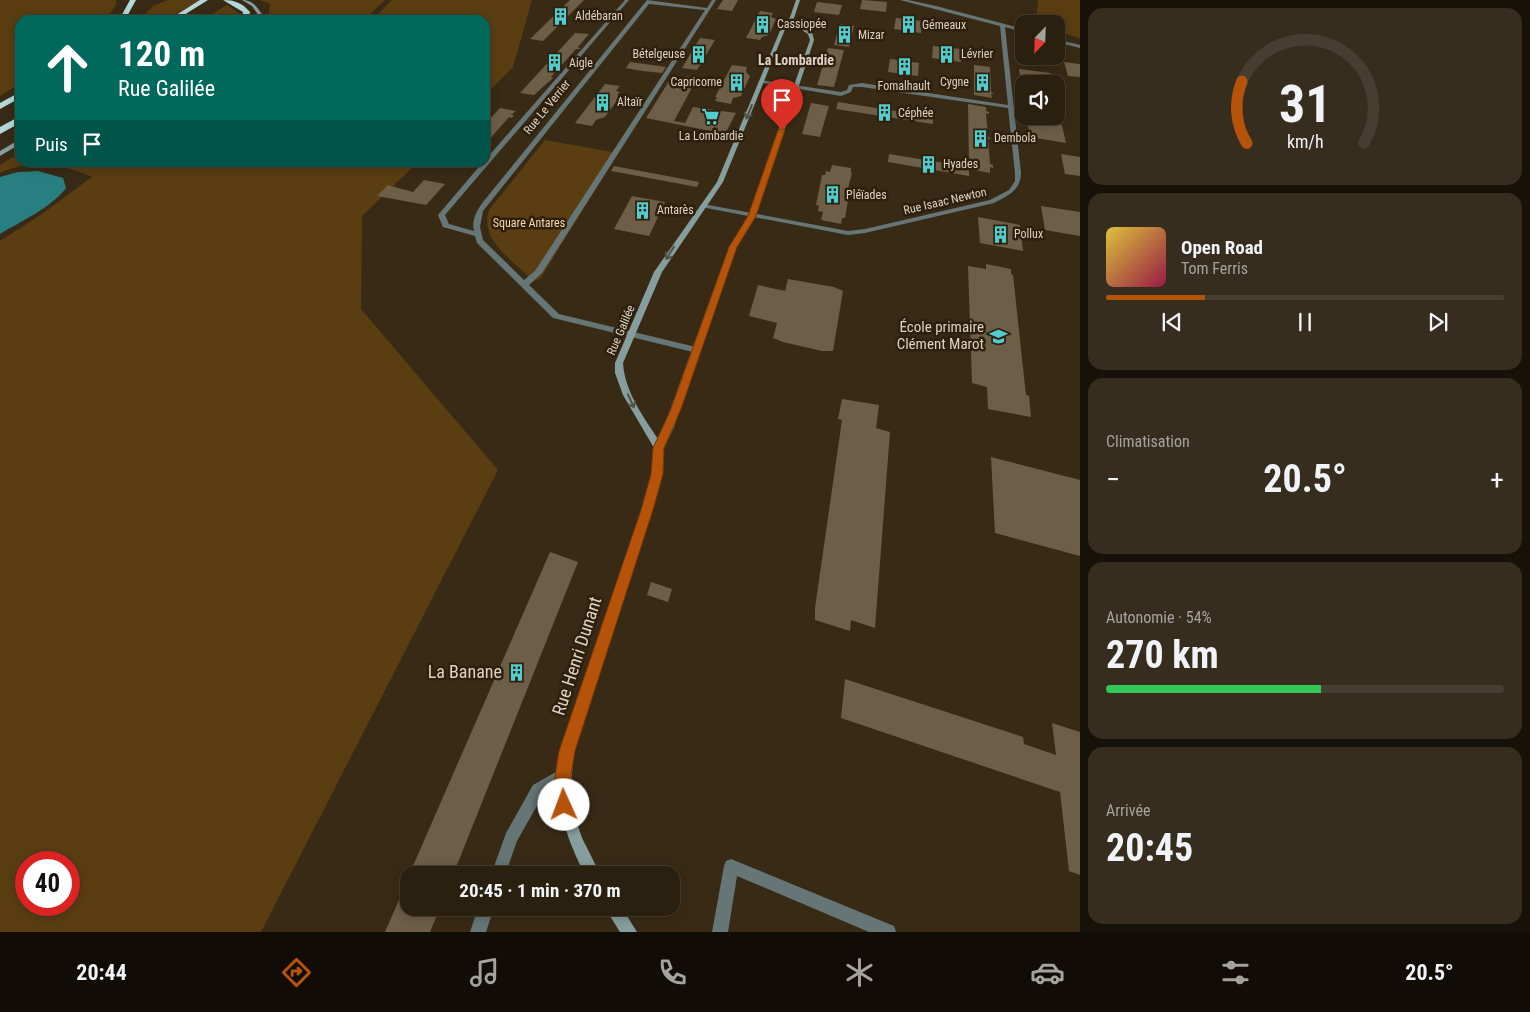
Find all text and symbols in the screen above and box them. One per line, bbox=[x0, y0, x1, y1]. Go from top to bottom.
building icon: Aldébaran bbox=[551, 6, 571, 26]
place label: Aldébaran bbox=[575, 9, 623, 23]
building icon: Cassiopée bbox=[753, 14, 773, 34]
building icon: Gémeaux bbox=[898, 15, 918, 35]
north arrow bbox=[1015, 15, 1065, 65]
map controls bbox=[1015, 15, 1065, 125]
place label: Cassiopée bbox=[777, 17, 827, 31]
place label: Gémeaux bbox=[922, 18, 966, 32]
building icon: Mizar bbox=[834, 25, 854, 45]
place label: Mizar bbox=[858, 28, 885, 42]
text: 120 m bbox=[118, 34, 205, 75]
icon: ahead bbox=[35, 35, 100, 100]
building icon: Bételgeuse bbox=[689, 44, 709, 64]
building icon: Lévrier bbox=[937, 44, 957, 64]
place label: Bételgeuse bbox=[632, 47, 685, 61]
place label: Lévrier bbox=[961, 47, 993, 61]
district label: La Lombardie bbox=[758, 52, 834, 68]
building icon: Aigle bbox=[545, 53, 565, 73]
place label: Aigle bbox=[569, 56, 593, 70]
building icon: Fomalhault bbox=[894, 57, 914, 77]
building icon: Capricorne bbox=[726, 72, 746, 92]
building icon: Cygne bbox=[973, 72, 993, 92]
text: 31 bbox=[1279, 74, 1331, 135]
place label: Capricorne bbox=[670, 75, 722, 89]
place label: Cygne bbox=[940, 75, 969, 89]
button: sound bbox=[1015, 75, 1065, 125]
text: Rue Galilée bbox=[118, 76, 215, 101]
street label: Rue Le Verrier bbox=[521, 77, 573, 137]
pin bbox=[761, 79, 803, 130]
place label: Fomalhault bbox=[878, 79, 931, 93]
icon: arrive bbox=[768, 86, 796, 114]
building icon: Altaïr bbox=[593, 92, 613, 112]
place label: Altaïr bbox=[617, 95, 643, 109]
building icon: Céphée bbox=[874, 103, 894, 123]
one-way arrow bbox=[743, 104, 753, 119]
place label: Céphée bbox=[898, 106, 934, 120]
supermarket icon: La Lombardie bbox=[701, 107, 721, 127]
building icon: Dembola bbox=[970, 128, 990, 148]
place label: La Lombardie bbox=[679, 129, 744, 143]
icon: arrive bbox=[78, 130, 106, 158]
place label: Dembola bbox=[994, 131, 1036, 145]
text: km/h bbox=[1287, 131, 1323, 152]
text: Puis bbox=[35, 133, 68, 156]
building icon: Hyades bbox=[919, 154, 939, 174]
place label: Hyades bbox=[943, 157, 978, 171]
building icon: Pléïades bbox=[822, 185, 842, 205]
street label: Rue Isaac Newton bbox=[902, 185, 988, 217]
place label: Pléïades bbox=[846, 188, 887, 202]
building icon: Antarès bbox=[633, 200, 653, 220]
place label: Antarès bbox=[657, 203, 694, 217]
park label: Square Antares bbox=[493, 216, 565, 230]
building icon: Pollux bbox=[990, 224, 1010, 244]
place label: Pollux bbox=[1014, 227, 1043, 241]
text: Open Road bbox=[1181, 236, 1263, 259]
one-way arrow bbox=[665, 245, 675, 259]
text: Tom Ferris bbox=[1181, 259, 1248, 278]
street label: Rue Galilée bbox=[604, 303, 638, 357]
icon: previous bbox=[1158, 308, 1186, 336]
icon: pause bbox=[1291, 308, 1319, 336]
icon: next bbox=[1424, 308, 1452, 336]
place label: École primaire Clément Marot bbox=[897, 318, 984, 353]
school or university icon: École primaire Clément Marot bbox=[988, 326, 1008, 346]
one-way arrow bbox=[626, 393, 636, 408]
text: Climatisation bbox=[1106, 432, 1190, 451]
text: 20.5° bbox=[1263, 457, 1347, 501]
text: − bbox=[1106, 463, 1120, 496]
text: + bbox=[1490, 463, 1504, 496]
street label: Rue Henri Dunant bbox=[547, 594, 606, 718]
text: Autonomie · 54% bbox=[1106, 608, 1212, 627]
text: 270 km bbox=[1106, 633, 1219, 677]
place label: La Banane bbox=[428, 661, 502, 682]
building icon: La Banane bbox=[506, 662, 526, 682]
position arrow bbox=[537, 778, 589, 830]
text: Arrivée bbox=[1106, 801, 1150, 820]
text: 20:45 bbox=[1106, 826, 1193, 870]
speed limit sign: 40 bbox=[15, 851, 80, 916]
text: 20:45 · 1 min · 370 m bbox=[459, 879, 621, 902]
icon: directions bbox=[279, 955, 314, 990]
icon: music bbox=[467, 955, 502, 990]
icon: phone bbox=[655, 955, 690, 990]
icon: climate bbox=[842, 955, 877, 990]
icon: car bbox=[1030, 955, 1065, 990]
icon: filters bbox=[1218, 955, 1253, 990]
text: 20:44 bbox=[76, 960, 127, 985]
text: 20.5° bbox=[1405, 960, 1454, 985]

